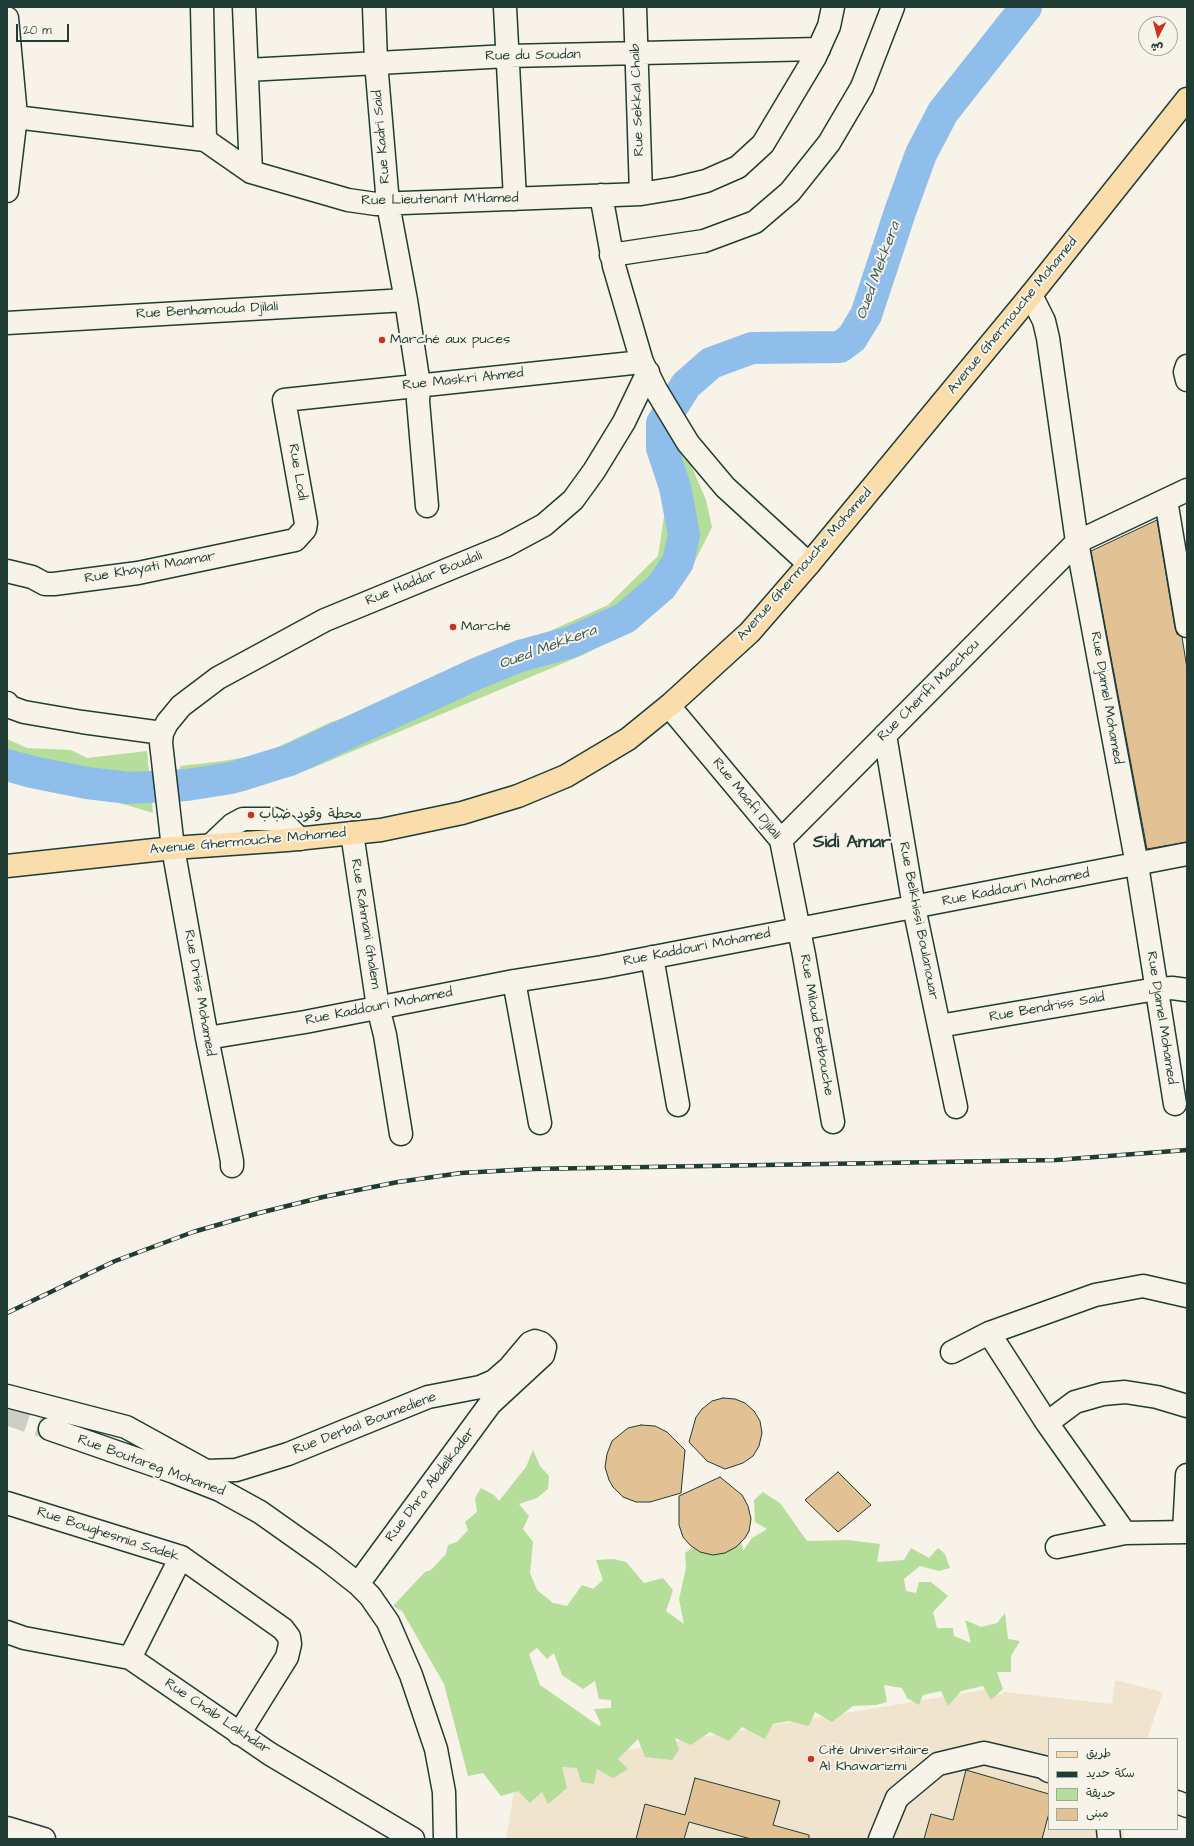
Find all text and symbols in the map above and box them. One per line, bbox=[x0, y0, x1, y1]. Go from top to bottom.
scale bar bbox=[18, 16, 71, 42]
north arrow bbox=[1138, 16, 1178, 56]
text: 20 m bbox=[23, 22, 52, 39]
text: ش bbox=[1150, 39, 1164, 56]
street label: Rue Sekkal Chaib bbox=[628, 43, 648, 157]
street label: Rue du Soudan bbox=[485, 47, 581, 65]
street label: Rue Kadri Said bbox=[370, 89, 394, 185]
street label: Rue Lieutenant M'Hamed bbox=[361, 190, 519, 210]
water label: Oued Mekkera bbox=[853, 220, 905, 322]
street label: Avenue Ghermouche Mohamed bbox=[944, 234, 1082, 398]
street label: Rue Benhamouda Djilali bbox=[136, 299, 278, 323]
place label: Marché aux puces bbox=[390, 332, 510, 348]
marker: Marché aux puces bbox=[377, 335, 387, 345]
street label: Rue Maskri Ahmed bbox=[402, 365, 524, 395]
street label: Rue Lodi bbox=[284, 442, 310, 502]
street label: Avenue Ghermouche Mohamed bbox=[734, 485, 876, 645]
street label: Rue Khayati Maamar bbox=[83, 548, 217, 588]
street label: Rue Haddar Boudali bbox=[363, 548, 485, 610]
place label: Marché bbox=[461, 619, 511, 635]
marker: Marché bbox=[448, 622, 458, 632]
water label: Oued Mekkera bbox=[497, 622, 599, 674]
street label: Rue Djamel Mohamed bbox=[1086, 630, 1126, 766]
street label: Rue Cherifi Maachou bbox=[875, 637, 983, 745]
street label: Rue Maafi Djilali bbox=[708, 755, 784, 843]
place label: محطة وقود ضباب bbox=[259, 807, 362, 823]
marker: محطة وقود ضباب bbox=[246, 810, 256, 820]
street label: Avenue Ghermouche Mohamed bbox=[149, 825, 347, 859]
district label: Sidi Amar bbox=[813, 832, 891, 854]
street label: Rue Belkhissi Boulanouar bbox=[894, 841, 942, 1001]
street label: Rue Rahmani Ghalem bbox=[346, 858, 384, 990]
street label: Rue Kaddouri Mohamed bbox=[941, 865, 1091, 911]
street label: Rue Kaddouri Mohamed bbox=[622, 925, 772, 971]
street label: Rue Driss Mohamed bbox=[180, 929, 218, 1057]
street label: Rue Djamel Mohamed bbox=[1142, 950, 1180, 1086]
street label: Rue Miloud Betbouche bbox=[795, 953, 837, 1097]
street label: Rue Kaddouri Mohamed bbox=[304, 984, 454, 1030]
street label: Rue Bendriss Said bbox=[988, 990, 1106, 1026]
street label: Rue Derbal Boumediene bbox=[291, 1389, 439, 1459]
street label: Rue Dhra Abdelkader bbox=[383, 1425, 479, 1545]
street label: Rue Boutareg Mohamed bbox=[75, 1432, 227, 1500]
street label: Rue Boughesmia Sadek bbox=[34, 1504, 182, 1566]
street label: Rue Chaib Lakhdar bbox=[161, 1675, 273, 1759]
legend bbox=[1048, 1738, 1178, 1830]
place label: Cité Universitaire Al Khawarizmi bbox=[819, 1743, 929, 1776]
text: طريق bbox=[1086, 1745, 1111, 1762]
marker: Cité Universitaire Al Khawarizmi bbox=[806, 1754, 816, 1764]
text: سكة حديد bbox=[1086, 1765, 1135, 1782]
text: حديقة bbox=[1086, 1785, 1115, 1802]
text: مبنى bbox=[1086, 1805, 1109, 1822]

